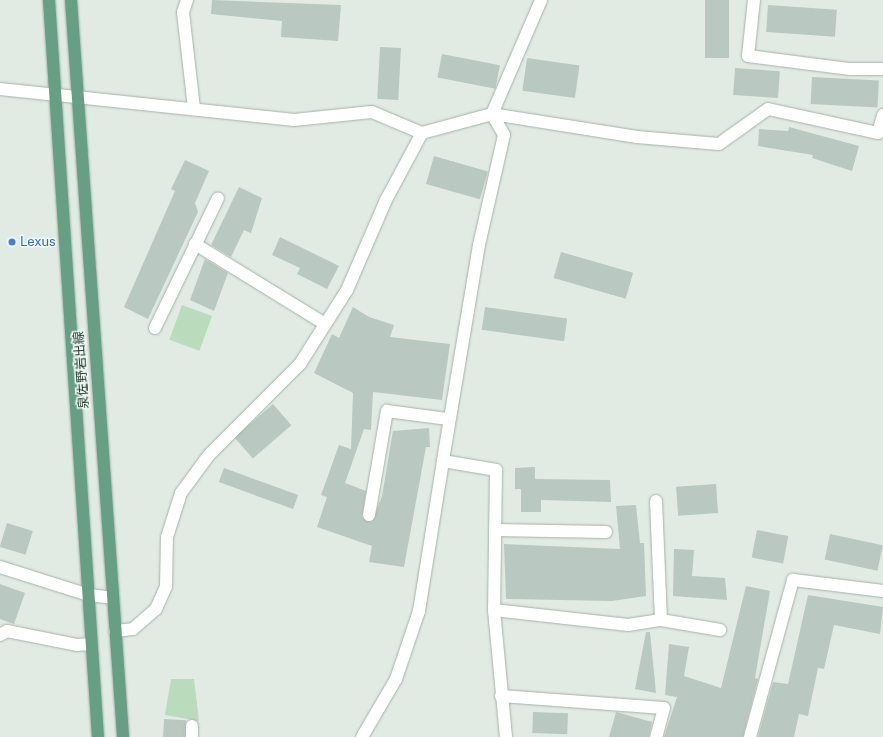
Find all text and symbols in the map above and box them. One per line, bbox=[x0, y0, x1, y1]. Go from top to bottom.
place label: Lexus bbox=[20, 234, 56, 250]
marker: Lexus bbox=[7, 237, 17, 247]
street label: 泉佐野岩出線 bbox=[71, 331, 93, 409]

